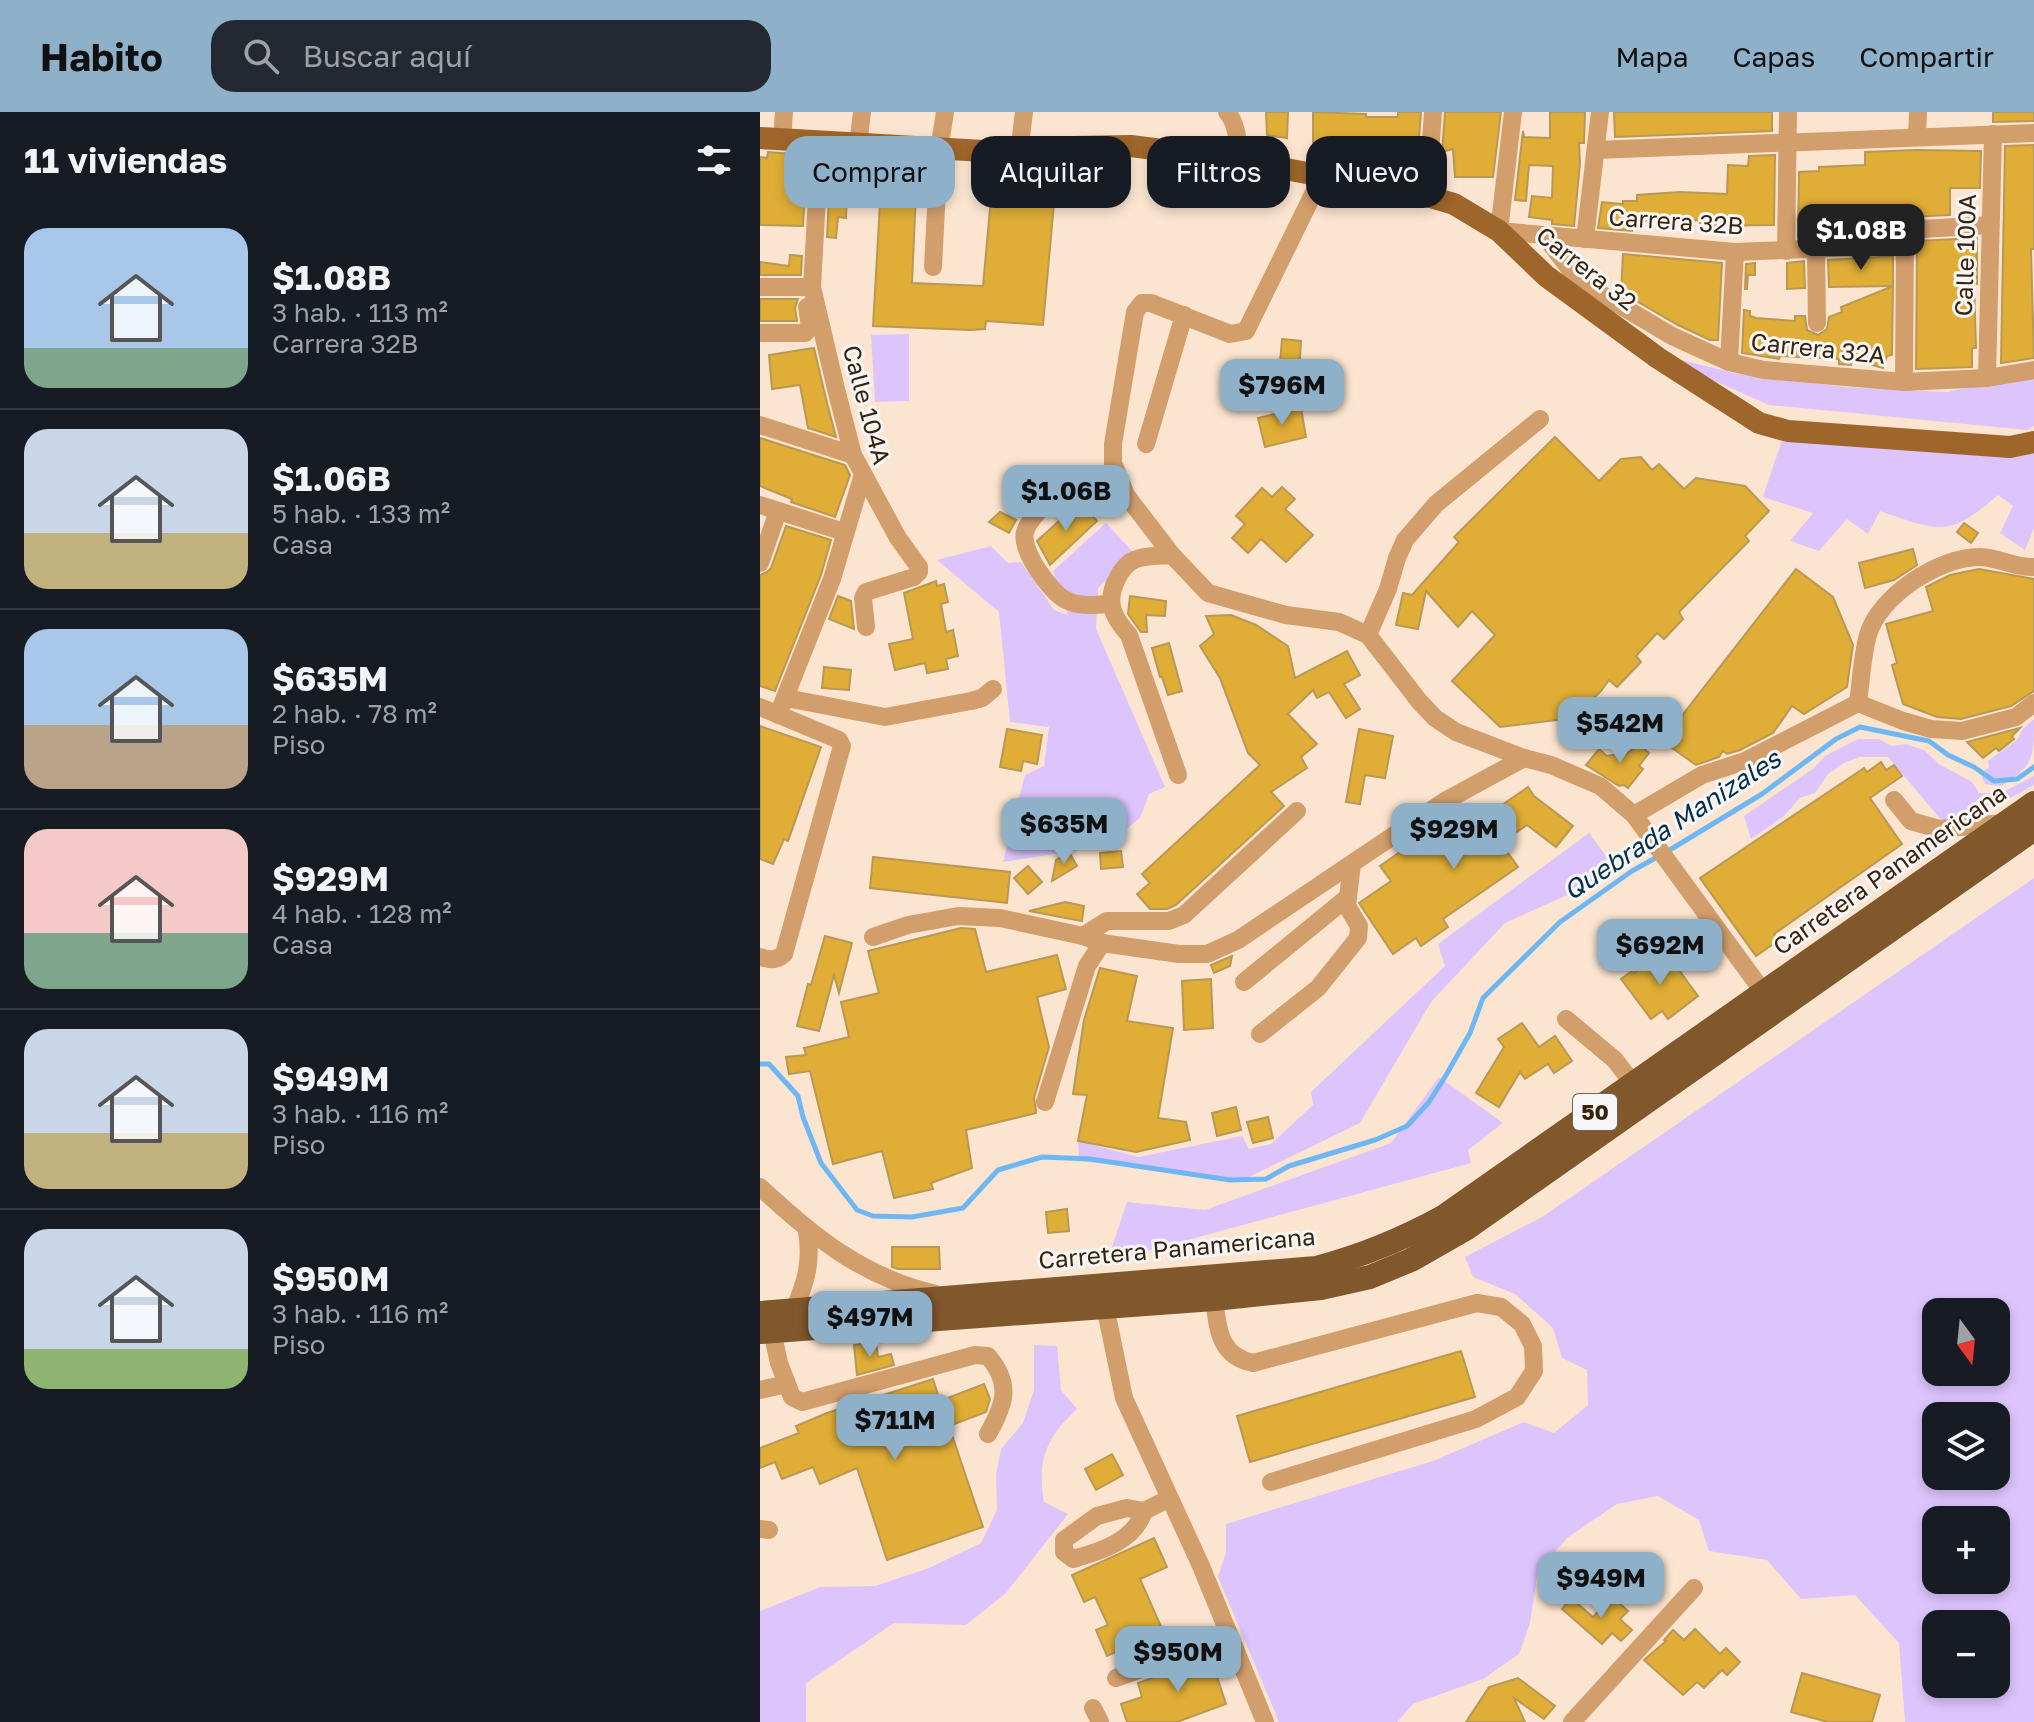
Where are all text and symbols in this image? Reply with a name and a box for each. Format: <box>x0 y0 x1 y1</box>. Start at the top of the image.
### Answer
search box <box>211 20 771 92</box>
text: Habito <box>40 34 163 79</box>
icon: search <box>239 34 283 78</box>
text: Buscar aquí <box>303 38 471 74</box>
text: Mapa <box>1616 40 1688 73</box>
text: Capas <box>1732 40 1815 73</box>
text: Compartir <box>1859 40 1994 73</box>
chip: Comprar <box>784 136 955 208</box>
chip: Alquilar <box>971 136 1131 208</box>
chip: Filtros <box>1147 136 1290 208</box>
chip: Nuevo <box>1306 136 1447 208</box>
icon: filters <box>692 138 736 182</box>
text: 11 viviendas <box>24 140 227 180</box>
street label: Calle 100A <box>1948 193 1981 317</box>
street label: Carrera 32B <box>1608 201 1744 240</box>
pin: $1.08B <box>1796 204 1926 272</box>
text: $1.08B <box>1815 214 1907 245</box>
street label: Carrera 32 <box>1531 220 1643 316</box>
text: $1.08B <box>272 257 391 297</box>
icon: home <box>88 260 184 356</box>
text: 3 hab. · 113 m² <box>272 297 448 328</box>
street label: Carrera 32A <box>1750 326 1887 369</box>
text: Carrera 32B <box>272 328 418 359</box>
street label: Calle 104A <box>838 342 897 467</box>
pin: $796M <box>1226 359 1338 427</box>
text: $796M <box>1238 369 1326 400</box>
text: $1.06B <box>272 458 391 498</box>
icon: home <box>88 461 184 557</box>
pin: $1.06B <box>1001 465 1131 533</box>
text: $1.06B <box>1021 475 1111 506</box>
text: 5 hab. · 133 m² <box>272 498 450 529</box>
text: Casa <box>272 529 333 560</box>
text: $635M <box>272 658 388 698</box>
icon: home <box>88 661 184 757</box>
pin: $542M <box>1564 697 1676 765</box>
text: 2 hab. · 78 m² <box>272 698 437 729</box>
text: $542M <box>1576 707 1664 738</box>
text: Piso <box>272 729 325 760</box>
water label: Quebrada Manizales <box>1557 742 1787 906</box>
street label: Carretera Panamericana <box>1767 777 2011 960</box>
pin: $635M <box>1008 798 1120 866</box>
pin: $929M <box>1398 803 1510 871</box>
text: $635M <box>1020 808 1108 839</box>
text: $929M <box>1409 813 1499 844</box>
text: $929M <box>272 858 389 898</box>
icon: home <box>88 861 184 957</box>
text: 4 hab. · 128 m² <box>272 898 452 929</box>
pin: $692M <box>1604 919 1716 987</box>
text: Casa <box>272 929 333 960</box>
text: $692M <box>1615 929 1705 960</box>
text: $949M <box>272 1058 389 1098</box>
icon: home <box>88 1061 184 1157</box>
road number: 50 <box>1573 1094 1617 1130</box>
text: 3 hab. · 116 m² <box>272 1098 448 1129</box>
text: Piso <box>272 1129 325 1160</box>
street label: Carretera Panamericana <box>1037 1221 1316 1274</box>
text: $950M <box>272 1258 389 1298</box>
icon: home <box>88 1261 184 1357</box>
pin: $497M <box>814 1291 926 1359</box>
text: 3 hab. · 116 m² <box>272 1298 448 1329</box>
north arrow <box>1922 1298 2010 1386</box>
map controls <box>1922 1298 2010 1698</box>
text: $497M <box>826 1301 914 1332</box>
text: Piso <box>272 1329 325 1360</box>
pin: $711M <box>839 1394 951 1462</box>
button: layers <box>1922 1402 2010 1490</box>
text: $711M <box>854 1404 936 1435</box>
button: + <box>1922 1506 2010 1594</box>
pin: $949M <box>1545 1552 1657 1620</box>
text: $949M <box>1556 1562 1646 1593</box>
button: − <box>1922 1610 2010 1698</box>
pin: $950M <box>1122 1626 1234 1694</box>
text: $950M <box>1133 1636 1223 1667</box>

